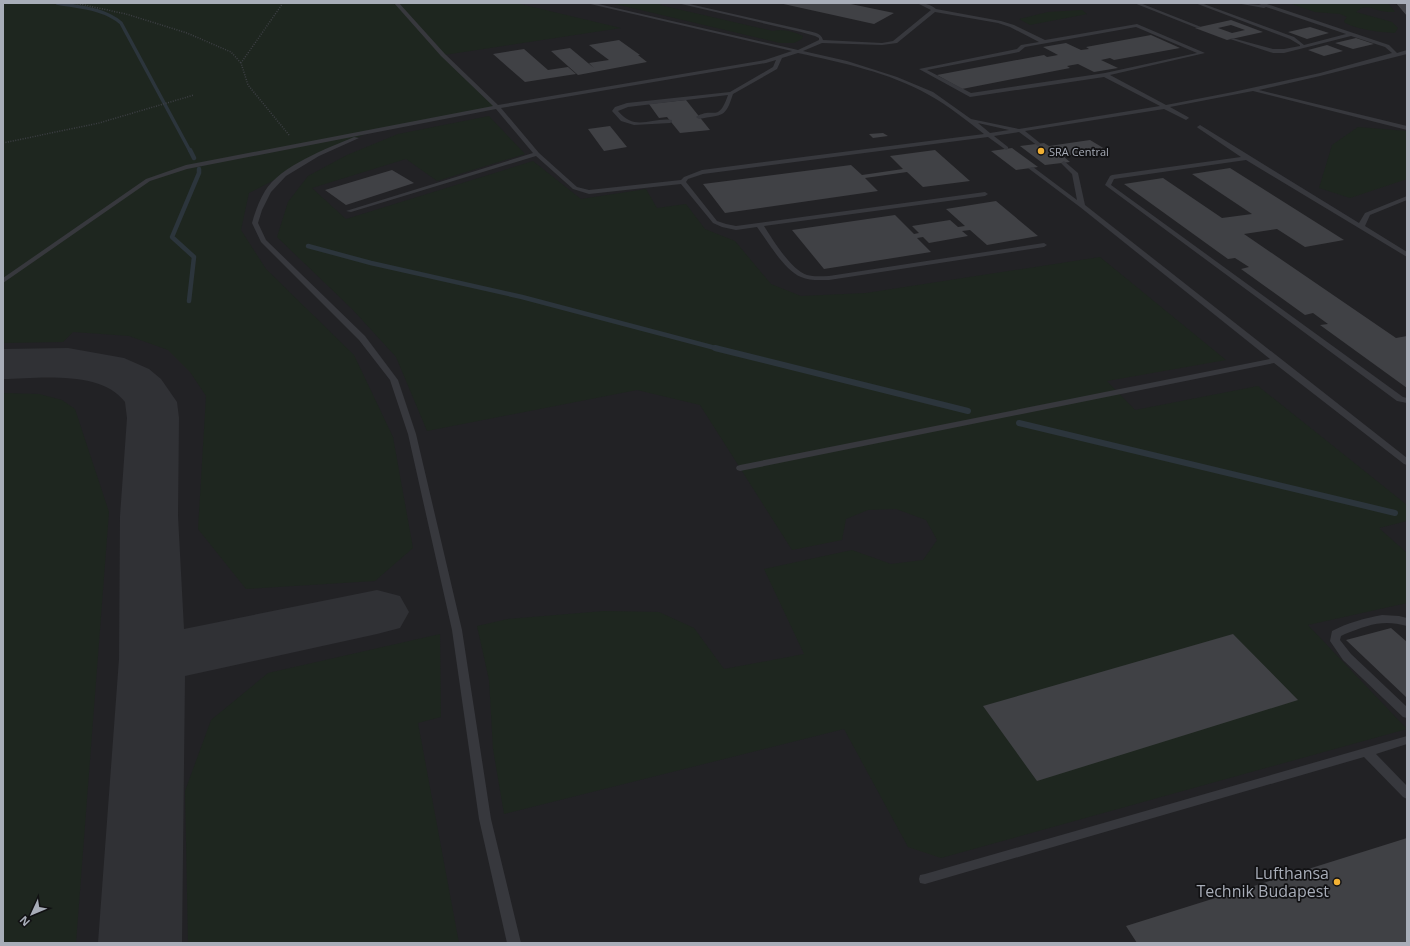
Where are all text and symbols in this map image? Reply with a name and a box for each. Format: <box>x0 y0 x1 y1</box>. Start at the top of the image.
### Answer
place label: SRA Central <box>1049 144 1109 159</box>
marker: SRA Central <box>1036 146 1046 156</box>
place label: Lufthansa Technik Budapest <box>1196 862 1329 902</box>
marker: Lufthansa Technik Budapest <box>1332 877 1342 887</box>
north arrow <box>12 894 52 934</box>
text: N <box>16 913 33 930</box>

